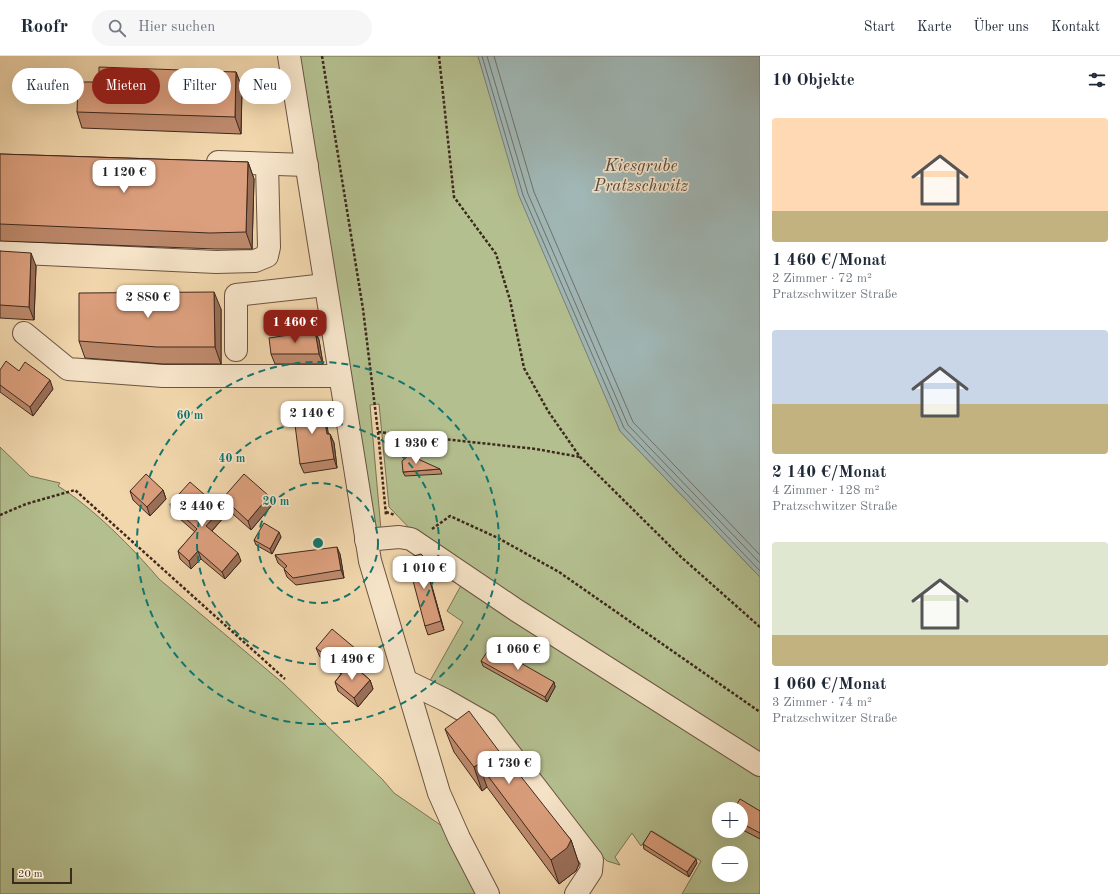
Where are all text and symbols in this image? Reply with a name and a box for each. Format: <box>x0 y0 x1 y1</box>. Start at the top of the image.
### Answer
search box <box>92 10 372 46</box>
icon: search <box>106 17 128 39</box>
text: Roofr <box>20 18 68 37</box>
text: Hier suchen <box>138 20 215 35</box>
text: Start <box>864 20 895 34</box>
text: Karte <box>917 20 952 34</box>
text: Über uns <box>974 20 1029 34</box>
text: Kontakt <box>1051 20 1100 34</box>
chip: Kaufen <box>12 68 84 104</box>
chip: Mieten <box>92 68 160 104</box>
chip: Filter <box>168 68 231 104</box>
chip: Neu <box>239 68 291 104</box>
icon: filters <box>1086 69 1108 91</box>
text: 10 Objekte <box>772 72 855 89</box>
icon: home <box>904 144 976 216</box>
water label: Kiesgrube Pratzschwitz <box>593 158 688 195</box>
pin: 1 120 € <box>87 160 161 194</box>
text: 1 120 € <box>102 166 146 179</box>
text: 1 460 €/Monat <box>772 252 886 269</box>
text: 2 Zimmer · 72 m² <box>772 272 872 285</box>
pin: 2 880 € <box>111 285 185 319</box>
text: Pratzschwitzer Straße <box>772 288 897 301</box>
text: 2 880 € <box>126 291 170 304</box>
pin: 1 460 € <box>258 310 332 344</box>
text: 1 460 € <box>273 316 317 329</box>
icon: home <box>904 356 976 428</box>
pin: 2 140 € <box>275 401 349 435</box>
text: 2 140 € <box>290 407 334 420</box>
text: 60 m <box>177 410 204 422</box>
pin: 1 930 € <box>379 431 453 465</box>
text: 1 930 € <box>394 437 438 450</box>
text: 40 m <box>219 453 246 465</box>
text: 2 140 €/Monat <box>772 464 886 481</box>
text: 4 Zimmer · 128 m² <box>772 484 880 497</box>
pin: 2 440 € <box>165 494 239 528</box>
text: 20 m <box>263 496 290 508</box>
text: 2 440 € <box>180 500 224 513</box>
text: Pratzschwitzer Straße <box>772 500 897 513</box>
centre of rings <box>311 536 325 550</box>
pin: 1 010 € <box>387 556 461 590</box>
text: 1 010 € <box>402 562 446 575</box>
icon: home <box>904 568 976 640</box>
pin: 1 060 € <box>481 637 555 671</box>
text: 1 060 € <box>496 643 540 656</box>
pin: 1 490 € <box>315 647 389 681</box>
text: 1 490 € <box>330 653 374 666</box>
text: 1 060 €/Monat <box>772 676 886 693</box>
text: 3 Zimmer · 74 m² <box>772 696 872 709</box>
text: Pratzschwitzer Straße <box>772 712 897 725</box>
pin: 1 730 € <box>472 751 546 785</box>
text: 1 730 € <box>487 757 531 770</box>
map controls <box>712 802 748 882</box>
button: + <box>712 802 748 838</box>
button: − <box>712 846 748 882</box>
scale bar <box>12 866 72 885</box>
text: 20 m <box>18 869 43 880</box>

